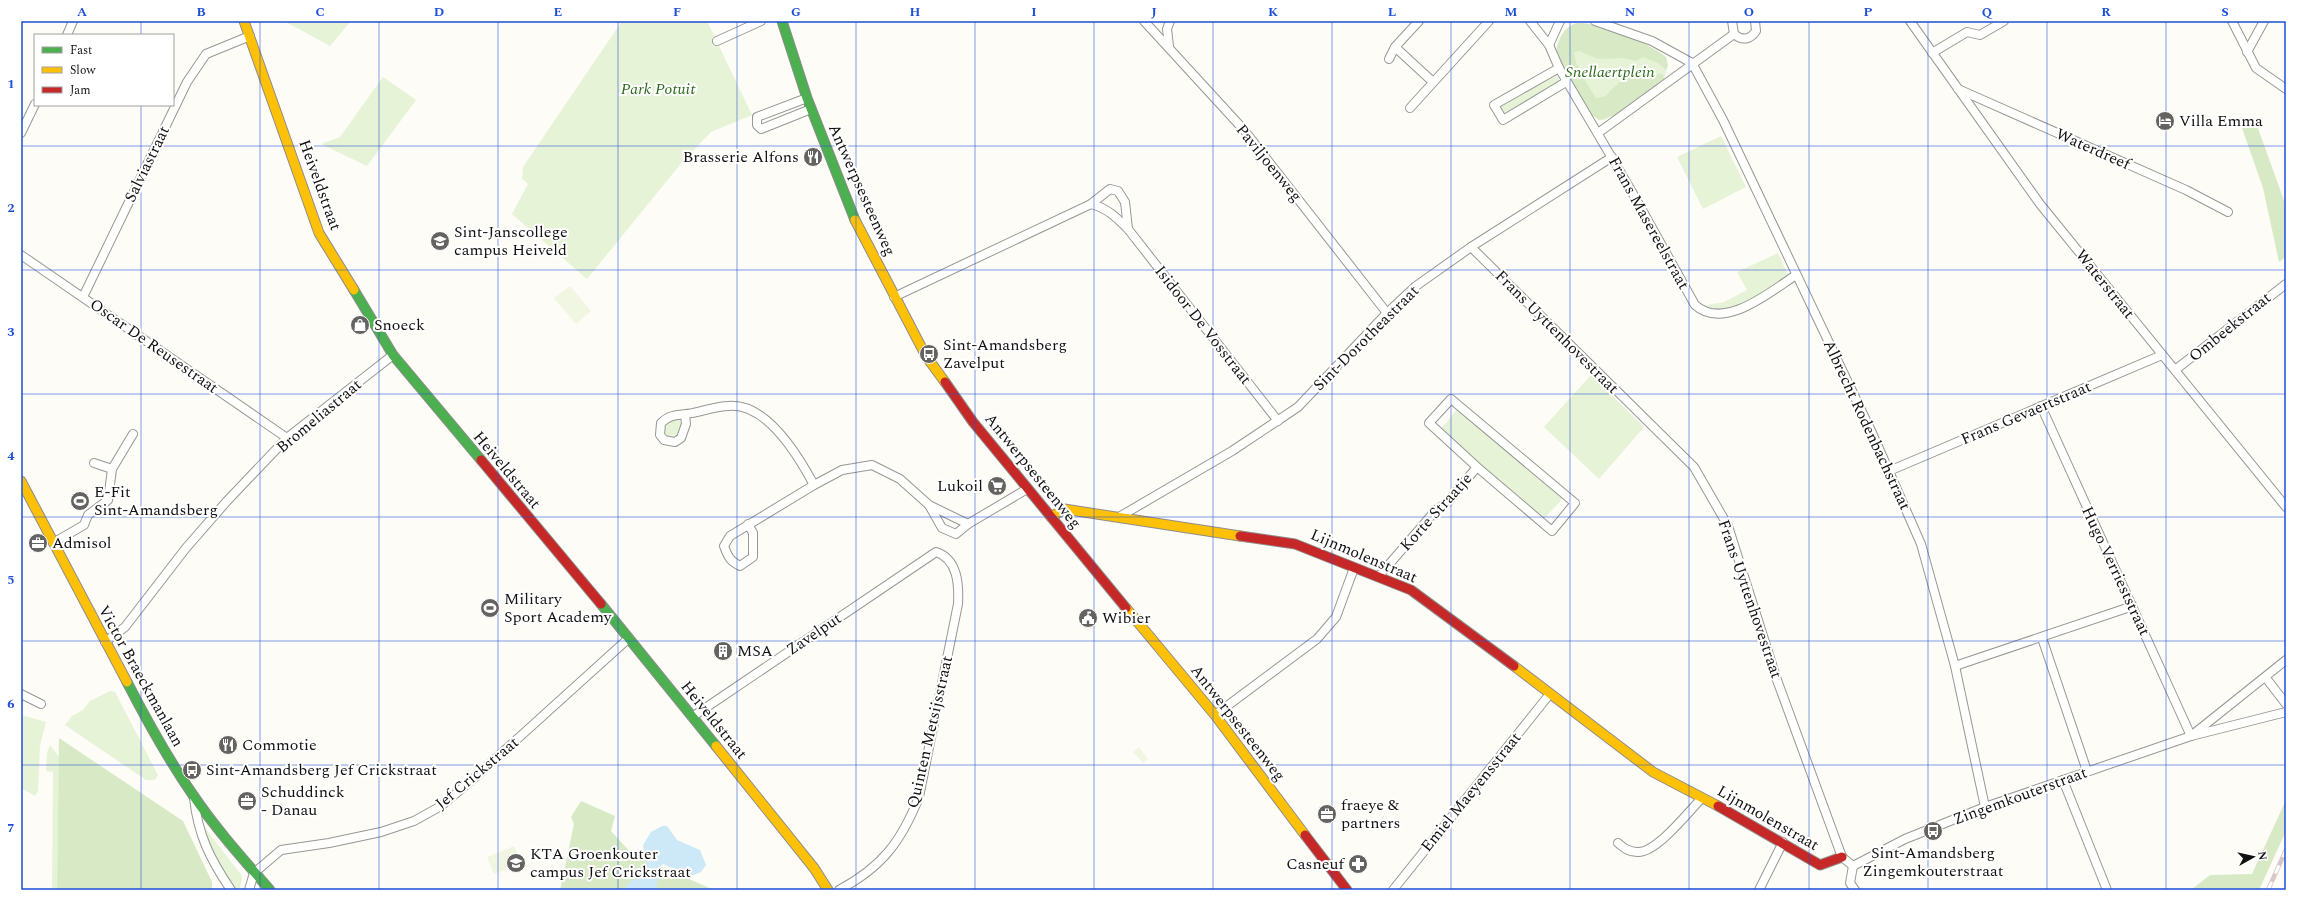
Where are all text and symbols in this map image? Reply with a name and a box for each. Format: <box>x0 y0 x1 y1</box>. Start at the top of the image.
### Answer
text: A <box>77 2 87 22</box>
text: B <box>196 2 206 22</box>
text: C <box>315 2 325 22</box>
text: D <box>434 2 444 22</box>
text: E <box>554 2 563 22</box>
text: F <box>673 2 681 22</box>
text: G <box>791 2 801 22</box>
text: H <box>910 2 921 22</box>
text: I <box>1031 2 1037 22</box>
text: J <box>1151 2 1157 22</box>
text: K <box>1268 2 1278 22</box>
text: L <box>1388 2 1396 22</box>
text: M <box>1505 2 1518 22</box>
text: N <box>1625 2 1636 22</box>
text: O <box>1744 2 1754 22</box>
text: P <box>1864 2 1873 22</box>
text: Q <box>1982 2 1993 22</box>
text: R <box>2101 2 2111 22</box>
text: S <box>2221 2 2229 22</box>
legend <box>34 34 174 106</box>
text: Fast <box>70 41 92 60</box>
park label: Snellaertplein <box>1565 60 1655 84</box>
text: Slow <box>70 61 96 80</box>
text: 1 <box>7 74 15 94</box>
park label: Park Potuit <box>621 77 696 101</box>
text: Jam <box>70 81 91 100</box>
place label: Villa Emma <box>2179 109 2263 133</box>
hotel icon: Villa Emma <box>2154 110 2176 132</box>
street label: Paviljoenweg <box>1230 119 1308 207</box>
street label: Antwerpsesteenweg <box>822 120 902 260</box>
street label: Salviastraat <box>118 122 176 206</box>
street label: Waterdreef <box>2052 122 2135 177</box>
street label: Heiveldstraat <box>292 136 348 234</box>
place label: Brasserie Alfons <box>683 145 799 169</box>
restaurant icon: Brasserie Alfons <box>802 146 824 168</box>
street label: Frans Masereelstraat <box>1602 152 1696 294</box>
text: 2 <box>7 198 15 218</box>
place label: Sint-Janscollege campus Heiveld <box>454 220 568 262</box>
school or university icon: Sint-Janscollege campus Heiveld <box>429 230 451 252</box>
street label: Waterstraat <box>2069 244 2141 324</box>
street label: Isidoor De Vosstraat <box>1149 260 1258 390</box>
street label: Frans Uyttenhovestraat <box>1490 265 1625 400</box>
street label: Sint-Dorotheastraat <box>1308 279 1425 396</box>
street label: Ombeekstraat <box>2184 286 2277 368</box>
street label: Oscar De Reusestraat <box>85 293 223 400</box>
place label: Snoeck <box>374 313 425 337</box>
shop icon: Snoeck <box>349 314 371 336</box>
text: 3 <box>7 322 15 342</box>
place label: Sint-Amandsberg Zavelput <box>943 333 1067 375</box>
street label: Albrecht Rodenbachstraat <box>1817 336 1917 514</box>
bus stop icon: Sint-Amandsberg Zavelput <box>918 343 940 365</box>
street label: Bromeliastraat <box>271 373 367 459</box>
street label: Frans Gevaertstraat <box>1957 375 2095 451</box>
street label: Antwerpsesteenweg <box>979 408 1087 534</box>
street label: Heiveldstraat <box>467 426 547 514</box>
text: 4 <box>7 446 15 466</box>
street label: Korte Straatje <box>1394 467 1478 557</box>
place label: Lukoil <box>937 474 983 498</box>
supermarket icon: Lukoil <box>986 475 1008 497</box>
place label: E-Fit Sint-Amandsberg <box>94 480 218 522</box>
sports icon: E-Fit Sint-Amandsberg <box>69 490 91 512</box>
street label: Hugo Verrieststraat <box>2075 502 2157 640</box>
street label: Frans Uyttenhovestraat <box>1712 516 1789 682</box>
street label: Lijnmolenstraat <box>1307 523 1421 589</box>
place label: Admisol <box>52 531 112 555</box>
office icon: Admisol <box>27 532 49 554</box>
text: 5 <box>7 570 15 590</box>
place label: Military Sport Academy <box>504 587 613 629</box>
sports icon: Military Sport Academy <box>479 597 501 619</box>
street label: Victor Braeckmanlaan <box>92 601 190 751</box>
place label: Wibier <box>1102 606 1151 630</box>
street label: Zavelput <box>782 607 847 661</box>
public building icon: Wibier <box>1077 607 1099 629</box>
place label: MSA <box>737 639 773 663</box>
building icon: MSA <box>712 640 734 662</box>
street label: Quinten Metsijsstraat <box>901 653 959 811</box>
street label: Antwerpsesteenweg <box>1185 659 1291 787</box>
street label: Heiveldstraat <box>675 675 753 765</box>
text: 6 <box>7 694 15 714</box>
street label: Emiel Maeyensstraat <box>1415 727 1527 857</box>
street label: Jef Crickstraat <box>430 731 524 815</box>
place label: Commotie <box>242 733 317 757</box>
restaurant icon: Commotie <box>217 734 239 756</box>
place label: Sint-Amandsberg Jef Crickstraat <box>206 758 437 782</box>
bus stop icon: Sint-Amandsberg Jef Crickstraat <box>181 759 203 781</box>
street label: Zingemkouterstraat <box>1950 760 2091 831</box>
street label: Lijnmolenstraat <box>1713 779 1824 857</box>
place label: Schuddinck - Danau <box>261 780 345 822</box>
office icon: Schuddinck - Danau <box>236 790 258 812</box>
place label: fraeye & partners <box>1341 793 1400 835</box>
office icon: fraeye & partners <box>1316 803 1338 825</box>
text: 7 <box>7 818 15 838</box>
bus stop icon: Sint-Amandsberg Zingemkouterstraat <box>1922 820 1944 842</box>
north arrow <box>2233 837 2273 877</box>
place label: Sint-Amandsberg Zingemkouterstraat <box>1862 841 2004 883</box>
place label: KTA Groenkouter campus Jef Crickstraat <box>530 842 691 884</box>
text: N <box>2253 850 2271 861</box>
school or university icon: KTA Groenkouter campus Jef Crickstraat <box>505 852 527 874</box>
place label: Casneuf <box>1286 852 1346 876</box>
pharmacy icon: Casneuf <box>1347 853 1369 875</box>

